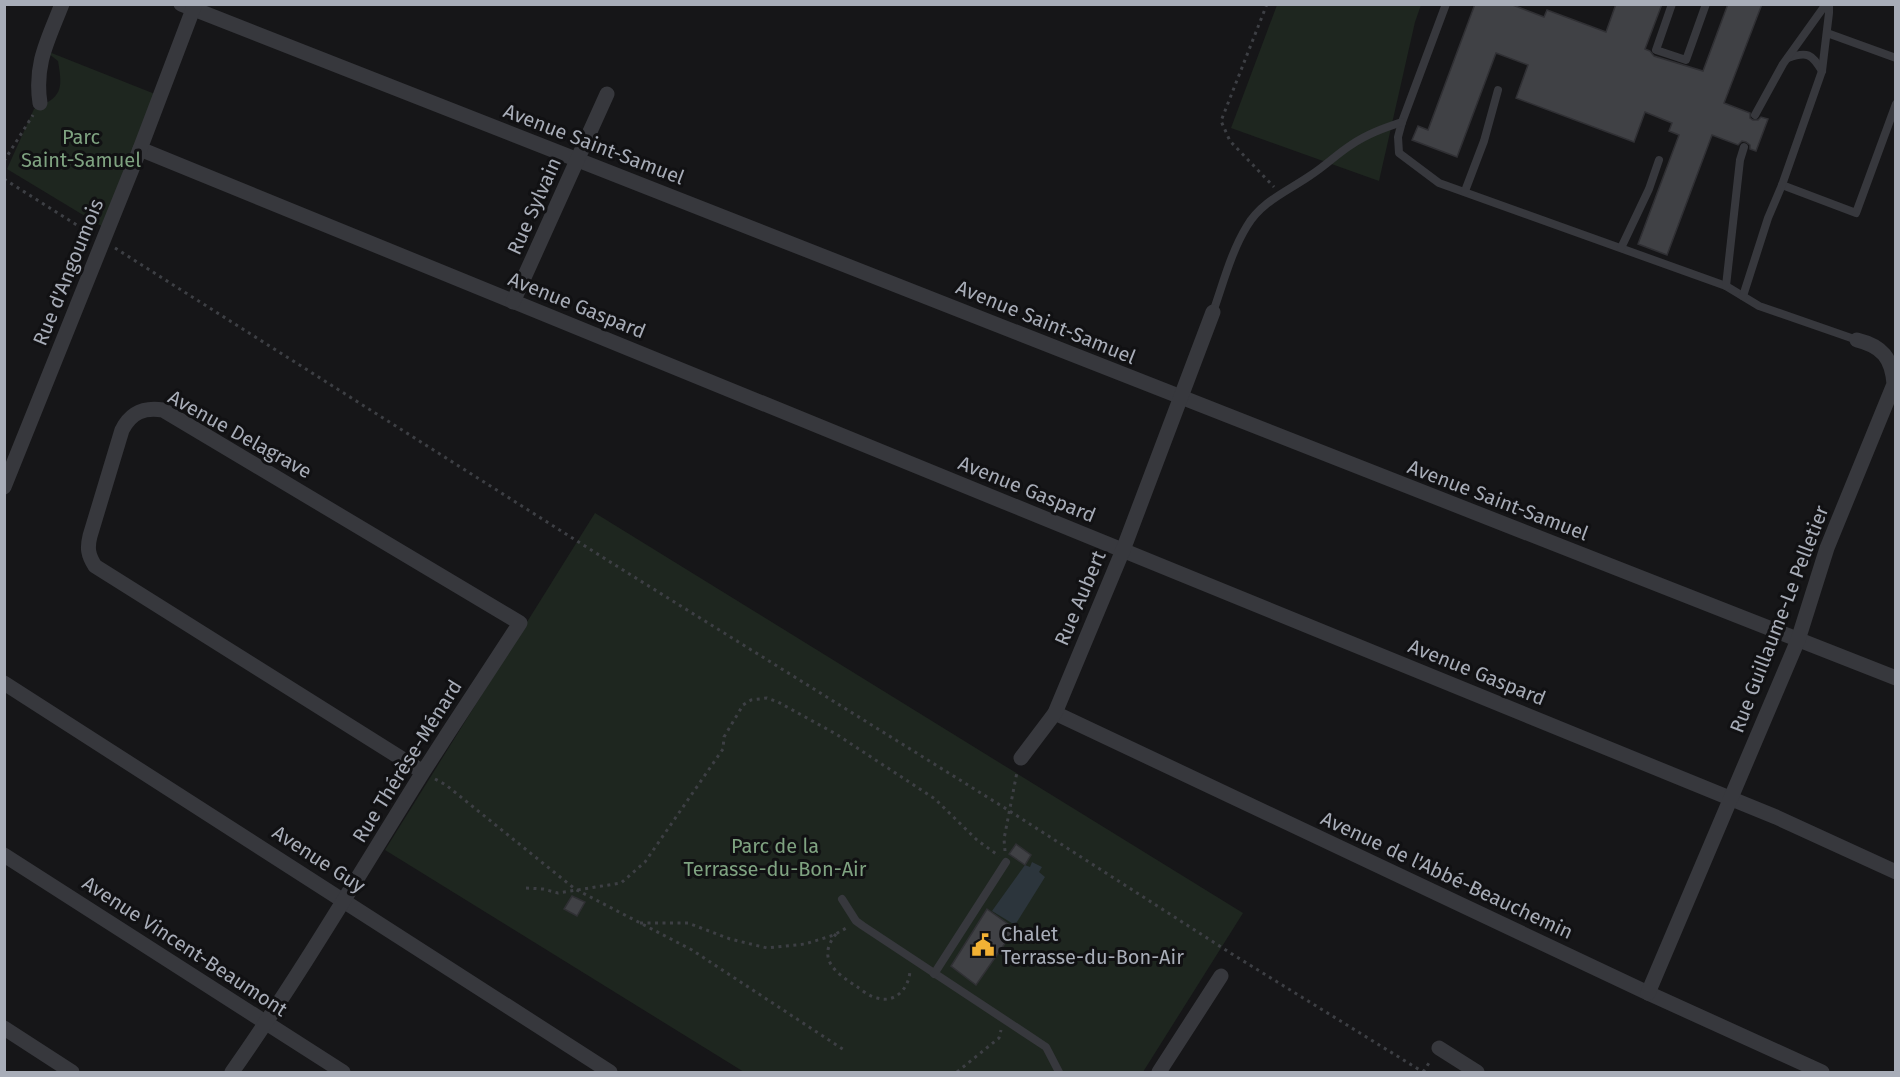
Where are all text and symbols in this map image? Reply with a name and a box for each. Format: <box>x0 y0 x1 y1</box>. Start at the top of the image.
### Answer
street label: Avenue Saint-Samuel <box>500 98 688 190</box>
park label: Parc Saint-Samuel <box>21 125 141 172</box>
street label: Rue Sylvain <box>502 154 566 258</box>
street label: Rue d'Angoumois <box>28 195 108 349</box>
street label: Avenue Gaspard <box>505 267 649 343</box>
street label: Avenue Saint-Samuel <box>953 275 1140 369</box>
street label: Avenue Delagrave <box>164 385 316 483</box>
street label: Avenue Gaspard <box>955 451 1099 527</box>
street label: Avenue Saint-Samuel <box>1404 454 1592 546</box>
street label: Rue Guillaume-Le Pelletier <box>1724 502 1834 736</box>
street label: Rue Aubert <box>1049 546 1111 649</box>
street label: Avenue Gaspard <box>1405 634 1549 710</box>
street label: Rue Thérèse-Ménard <box>347 675 467 847</box>
street label: Avenue de l'Abbé-Beauchemin <box>1317 806 1577 944</box>
street label: Avenue Guy <box>268 820 370 898</box>
park label: Parc de la Terrasse-du-Bon-Air <box>684 834 867 881</box>
street label: Avenue Vincent-Beaumont <box>78 871 293 1022</box>
place label: Chalet Terrasse-du-Bon-Air <box>1001 922 1184 969</box>
public building icon: Chalet Terrasse-du-Bon-Air <box>970 932 996 958</box>

